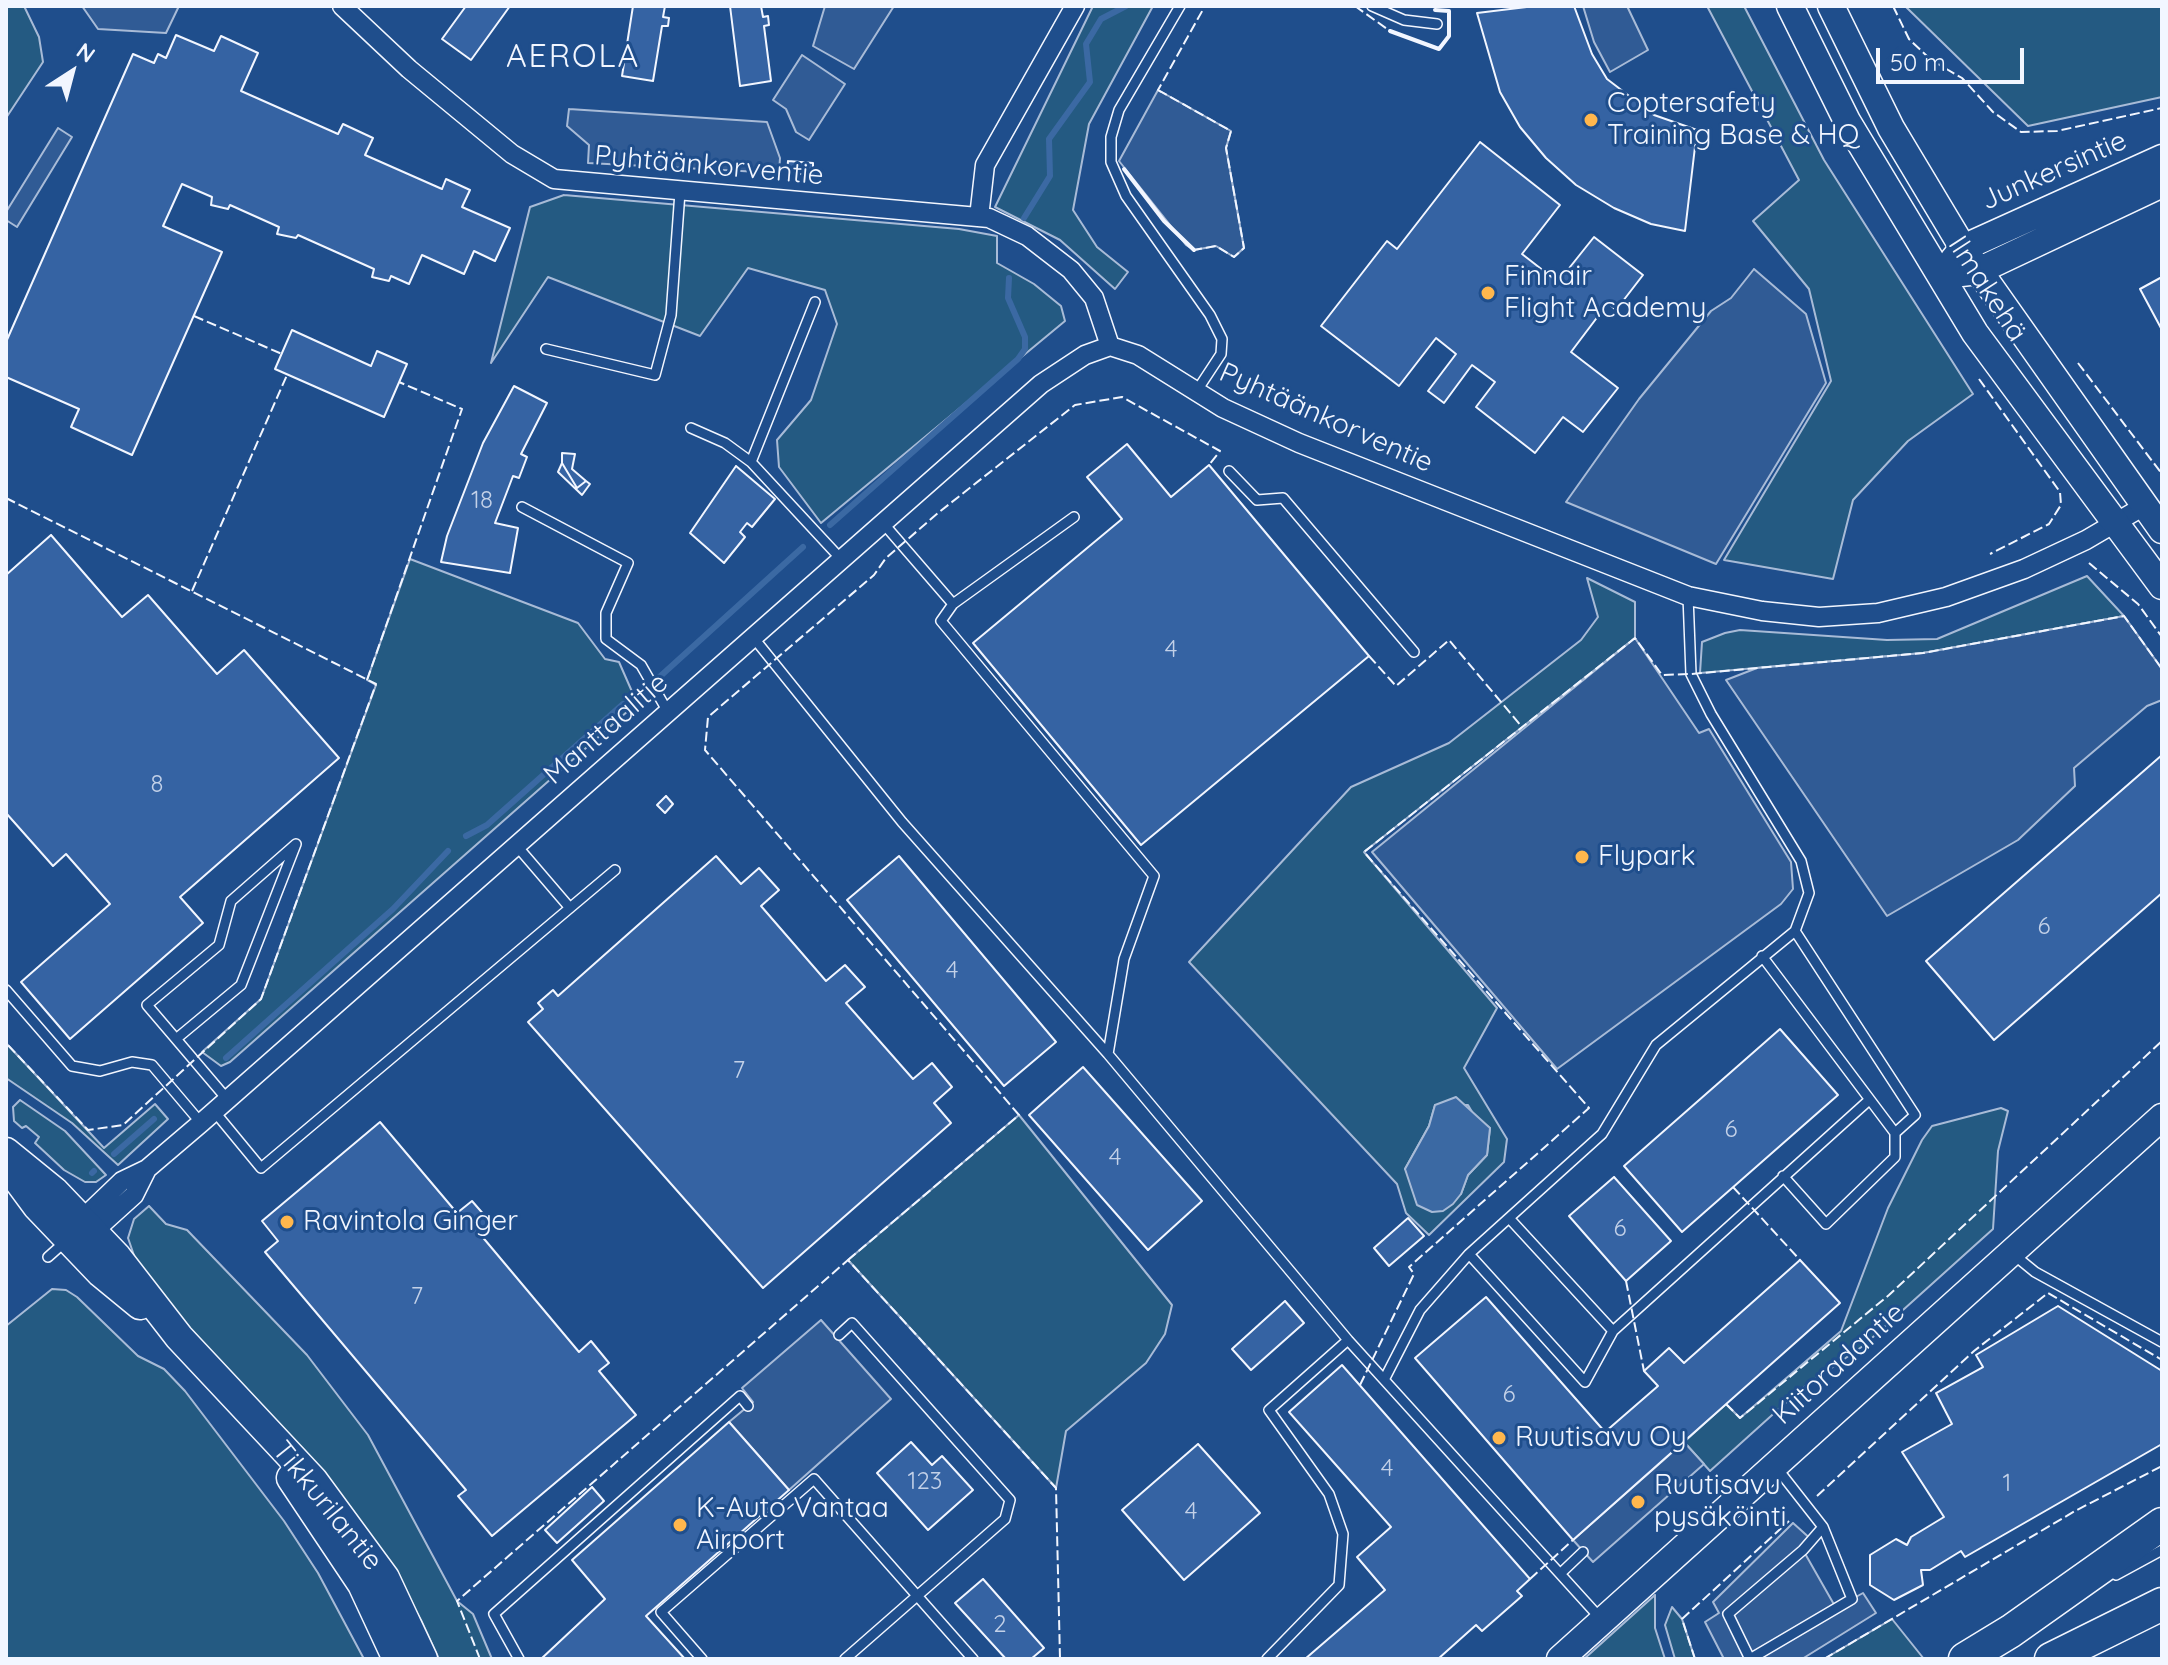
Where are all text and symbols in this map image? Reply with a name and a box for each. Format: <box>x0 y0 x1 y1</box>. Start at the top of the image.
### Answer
north arrow <box>32 32 112 112</box>
scale bar <box>1880 32 2028 82</box>
text: N <box>71 36 101 69</box>
district label: AEROLA <box>506 38 640 76</box>
text: 50 m <box>1890 47 1946 77</box>
place label: Coptersafety Training Base & HQ <box>1607 87 1859 153</box>
marker: Coptersafety Training Base & HQ <box>1582 111 1600 129</box>
street label: Junkersintie <box>1976 124 2132 218</box>
street label: Pyhtäänkorventie <box>593 139 825 193</box>
street label: Ilmakehä <box>1941 230 2033 348</box>
place label: Finnair Flight Academy <box>1504 260 1706 326</box>
marker: Finnair Flight Academy <box>1479 284 1497 302</box>
street label: Pyhtäänkorventie <box>1214 356 1438 480</box>
house number: 18 <box>471 487 493 515</box>
house number: 4 <box>1165 636 1177 664</box>
street label: Manttaalitie <box>537 666 675 792</box>
house number: 8 <box>151 771 163 799</box>
place label: Flypark <box>1598 840 1695 874</box>
marker: Flypark <box>1573 848 1591 866</box>
house number: 6 <box>2038 913 2050 941</box>
house number: 4 <box>946 957 958 985</box>
house number: 7 <box>733 1057 745 1085</box>
house number: 6 <box>1725 1116 1737 1144</box>
house number: 4 <box>1109 1144 1121 1172</box>
place label: Ravintola Ginger <box>303 1205 518 1239</box>
marker: Ravintola Ginger <box>278 1213 296 1231</box>
house number: 6 <box>1614 1215 1626 1243</box>
house number: 7 <box>411 1283 423 1311</box>
street label: Kiitoradantie <box>1766 1296 1912 1432</box>
house number: 6 <box>1503 1381 1515 1409</box>
place label: Ruutisavu Oy <box>1515 1421 1687 1455</box>
marker: Ruutisavu Oy <box>1490 1429 1508 1447</box>
street label: Tikkurilantie <box>265 1435 389 1577</box>
house number: 4 <box>1381 1455 1393 1483</box>
house number: 123 <box>908 1468 942 1496</box>
place label: Ruutisavu pysäköinti <box>1654 1469 1786 1535</box>
house number: 1 <box>2003 1470 2011 1498</box>
place label: K-Auto Vantaa Airport <box>696 1492 889 1558</box>
marker: Ruutisavu pysäköinti <box>1629 1493 1647 1511</box>
house number: 4 <box>1185 1498 1197 1526</box>
marker: K-Auto Vantaa Airport <box>671 1516 689 1534</box>
house number: 2 <box>993 1611 1007 1639</box>

